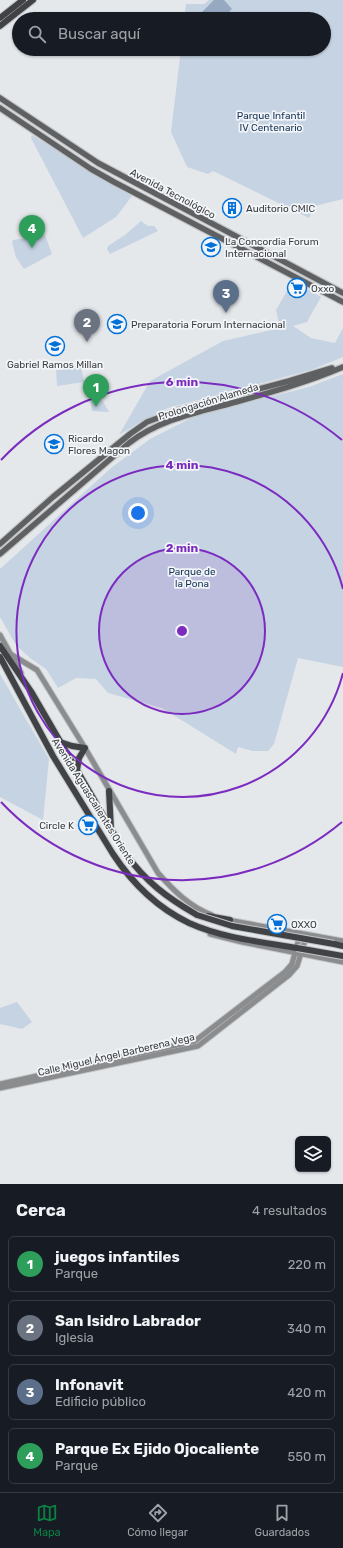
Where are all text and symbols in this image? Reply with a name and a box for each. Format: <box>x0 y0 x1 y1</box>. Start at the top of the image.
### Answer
search box <box>12 12 331 56</box>
icon: search <box>26 23 48 45</box>
text: Buscar aquí <box>58 25 140 43</box>
park label: Parque Infantil IV Centenario <box>237 110 305 134</box>
street label: Avenida Tecnológico <box>128 166 218 222</box>
building icon: Auditorio CMIC <box>221 197 243 219</box>
place label: Auditorio CMIC <box>246 203 315 215</box>
pin: 4 <box>19 215 45 248</box>
school or university icon: La Concordia Forum Internacional <box>200 236 222 258</box>
place label: La Concordia Forum Internacional <box>225 236 319 260</box>
supermarket icon: Oxxo <box>286 277 308 299</box>
pin: 3 <box>213 280 239 313</box>
place label: Oxxo <box>311 283 334 295</box>
pin: 2 <box>74 309 100 342</box>
school or university icon: Preparatoria Forum Internacional <box>106 313 128 335</box>
place label: Preparatoria Forum Internacional <box>131 319 285 331</box>
school or university icon: Gabriel Ramos Millan <box>44 335 66 357</box>
place label: Gabriel Ramos Millan <box>7 359 103 371</box>
pin: 1 <box>83 374 109 407</box>
text: 6 min <box>166 375 199 389</box>
street label: Prolongación Alameda <box>157 381 260 423</box>
school or university icon: Ricardo Flores Magon <box>43 433 65 455</box>
place label: Ricardo Flores Magon <box>68 433 130 457</box>
text: 4 min <box>166 458 199 472</box>
your location <box>128 503 148 523</box>
text: 2 min <box>166 541 199 555</box>
park label: Parque de la Pona <box>168 566 216 590</box>
centre of rings <box>175 624 189 638</box>
street label: Avenida Aguascalientes Oriente <box>49 736 137 868</box>
supermarket icon: Circle K <box>77 814 99 836</box>
place label: Circle K <box>39 820 74 832</box>
supermarket icon: OXXO <box>266 913 288 935</box>
place label: OXXO <box>291 919 317 931</box>
street label: Calle Miguel Ángel Barberena Vega <box>37 1031 196 1079</box>
map controls <box>295 1136 331 1172</box>
button: layers <box>295 1136 331 1172</box>
text: Cerca <box>16 1200 66 1220</box>
text: 4 resultados <box>252 1203 327 1218</box>
text: juegos infantiles <box>55 1248 180 1266</box>
text: 1 <box>27 1257 33 1272</box>
text: 220 m <box>288 1257 326 1272</box>
text: Parque <box>55 1266 98 1281</box>
text: San Isidro Labrador <box>55 1312 201 1330</box>
text: 2 <box>26 1321 34 1336</box>
text: 340 m <box>287 1321 326 1336</box>
text: Iglesia <box>55 1330 94 1345</box>
text: Infonavit <box>55 1376 124 1394</box>
text: 3 <box>26 1385 34 1400</box>
text: 420 m <box>287 1385 326 1400</box>
text: Edificio público <box>55 1394 146 1409</box>
text: Parque Ex Ejido Ojocaliente <box>55 1440 259 1458</box>
text: 4 <box>26 1449 34 1464</box>
text: 550 m <box>288 1449 326 1464</box>
text: Parque <box>55 1458 98 1473</box>
tab: Mapa <box>33 1502 61 1539</box>
tab: Cómo llegar <box>127 1502 188 1539</box>
tab: Guardados <box>254 1502 310 1539</box>

